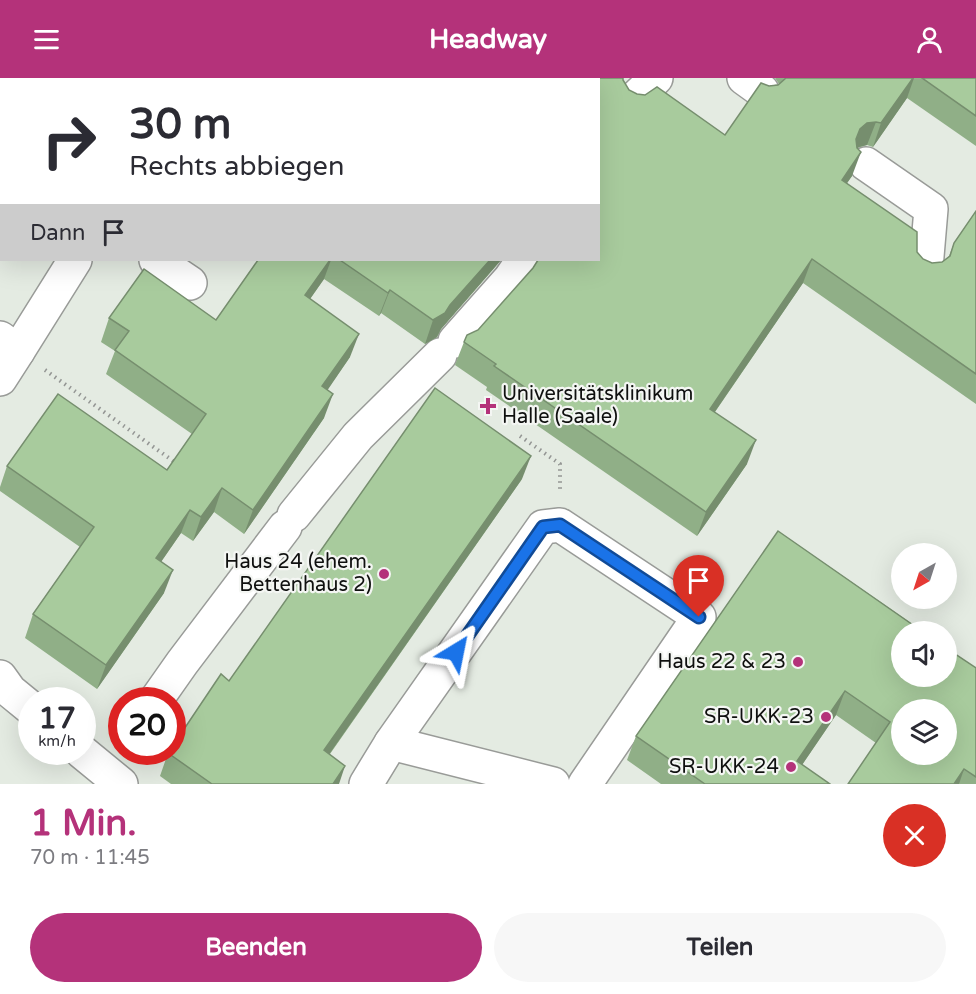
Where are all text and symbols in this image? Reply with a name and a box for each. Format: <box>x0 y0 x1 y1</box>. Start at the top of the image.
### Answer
icon: menu <box>30 23 63 56</box>
text: Headway <box>429 23 547 56</box>
icon: person <box>913 23 946 56</box>
text: 30 m <box>129 99 231 150</box>
icon: right <box>30 102 108 180</box>
text: Rechts abbiegen <box>129 150 344 183</box>
icon: arrive <box>97 216 130 249</box>
text: Dann <box>30 220 85 246</box>
place label: Universitätsklinikum Halle (Saale) <box>502 382 693 429</box>
marker: Universitätsklinikum Halle (Saale) <box>479 397 497 415</box>
north arrow <box>891 543 957 609</box>
map controls <box>891 543 957 765</box>
place label: Haus 24 (ehem. Bettenhaus 2) <box>224 550 372 597</box>
pin <box>673 555 724 617</box>
icon: arrive <box>682 564 715 597</box>
marker: Haus 24 (ehem. Bettenhaus 2) <box>377 567 391 581</box>
position arrow <box>424 620 488 684</box>
button: sound <box>891 621 957 687</box>
place label: Haus 22 & 23 <box>657 650 786 674</box>
marker: Haus 22 & 23 <box>791 655 805 669</box>
speed limit sign: 20 <box>108 687 186 765</box>
button: layers <box>891 699 957 765</box>
text: 17 <box>38 700 76 737</box>
place label: SR-UKK-23 <box>704 705 814 729</box>
marker: SR-UKK-23 <box>819 710 833 724</box>
text: km/h <box>38 732 76 750</box>
place label: SR-UKK-24 <box>669 755 779 779</box>
marker: SR-UKK-24 <box>784 760 798 774</box>
text: 1 Min. <box>30 802 137 845</box>
button: close <box>883 804 946 867</box>
text: 70 m · 11:45 <box>30 846 150 870</box>
button: Beenden <box>30 913 482 982</box>
button: Teilen <box>494 913 946 982</box>

